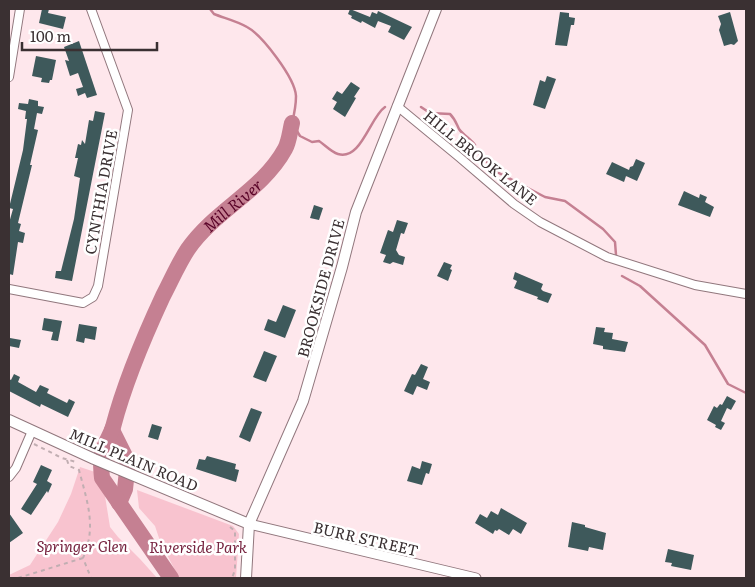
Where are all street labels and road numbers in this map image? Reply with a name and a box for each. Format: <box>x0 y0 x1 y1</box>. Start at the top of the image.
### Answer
street label: HILL BROOK LANE <box>419 104 543 210</box>
street label: CYNTHIA DRIVE <box>78 128 122 256</box>
street label: BROOKSIDE DRIVE <box>290 216 350 360</box>
street label: MILL PLAIN ROAD <box>66 421 202 497</box>
street label: BURR STREET <box>311 515 421 561</box>

